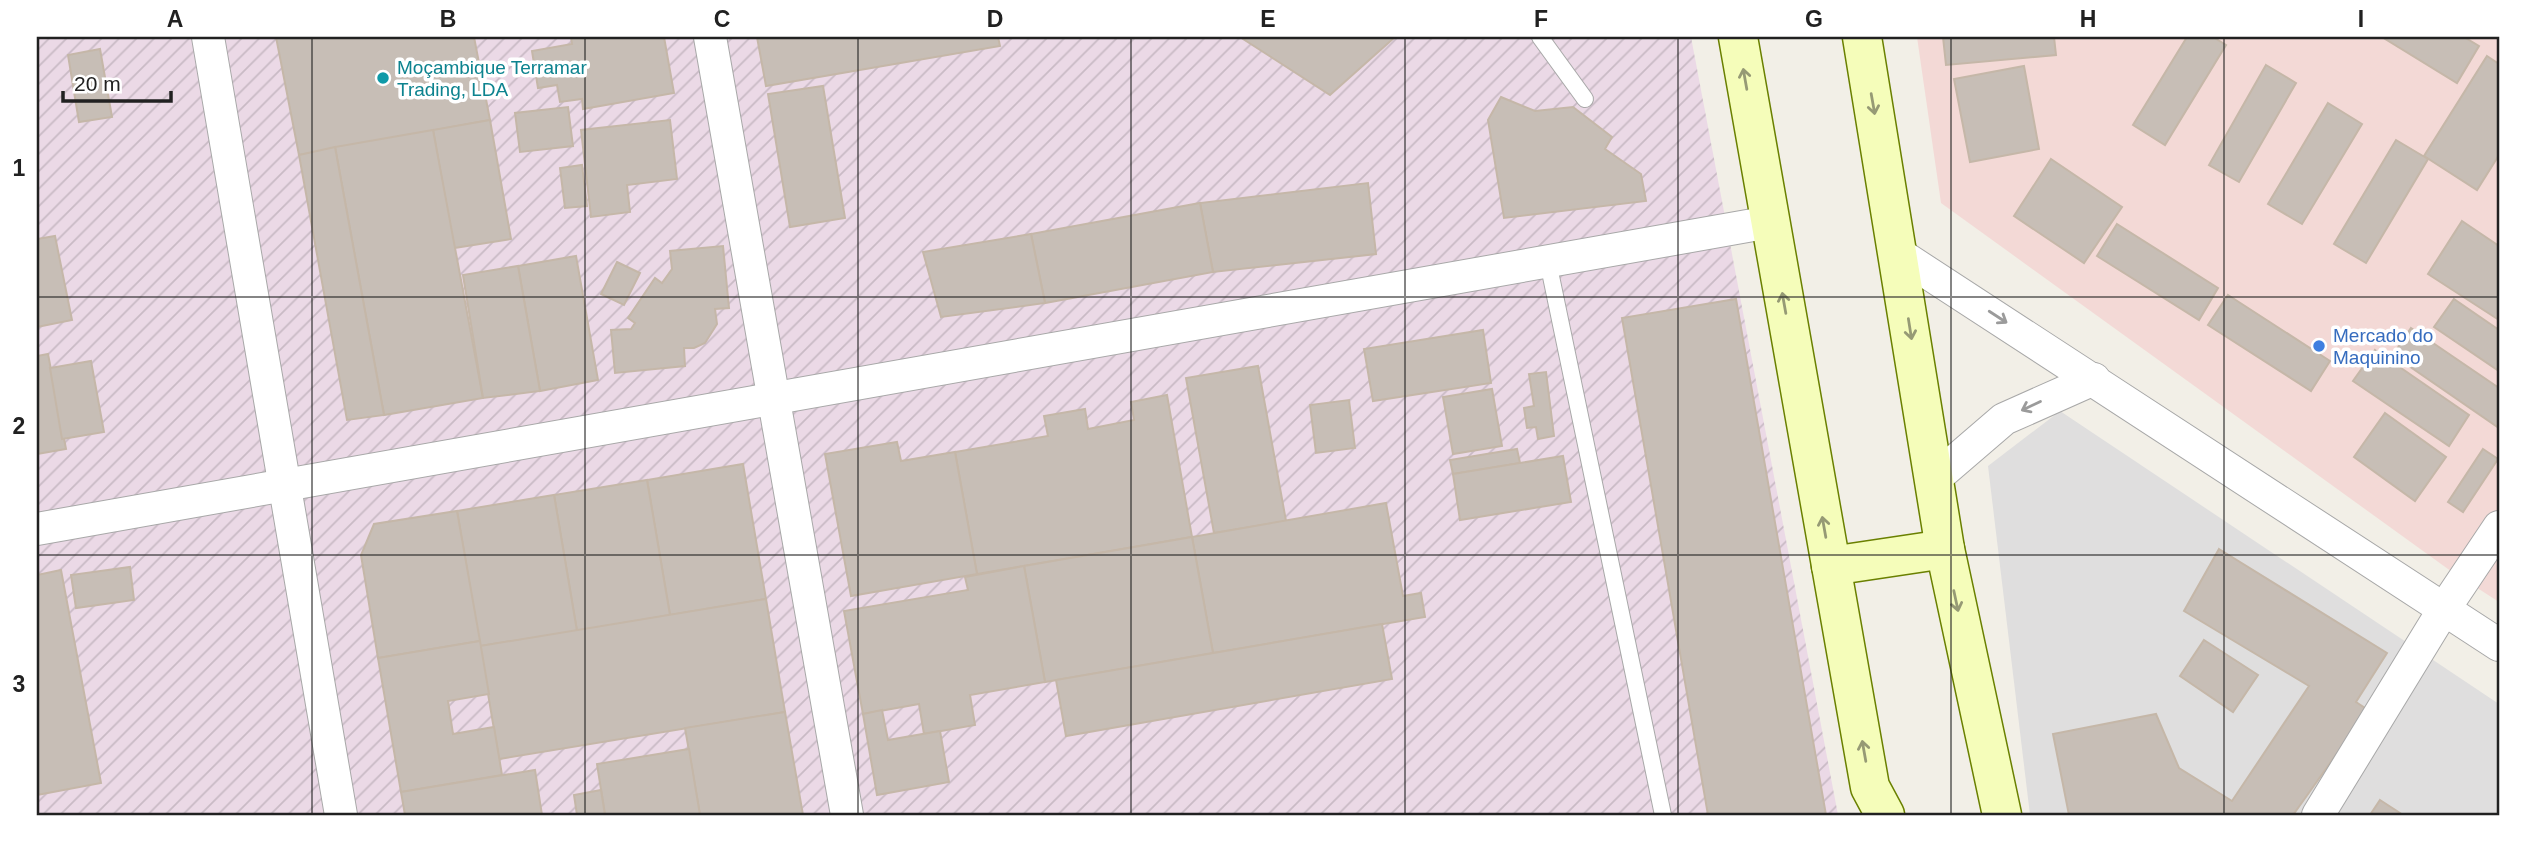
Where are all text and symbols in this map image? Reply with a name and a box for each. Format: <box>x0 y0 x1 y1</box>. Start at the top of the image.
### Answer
text: A <box>167 6 183 32</box>
text: B <box>440 6 456 32</box>
text: C <box>714 6 730 32</box>
text: D <box>987 6 1003 32</box>
text: E <box>1260 6 1276 32</box>
text: F <box>1534 6 1548 32</box>
text: G <box>1805 6 1823 32</box>
text: H <box>2080 6 2096 32</box>
text: I <box>2358 6 2364 32</box>
place label: Moçambique Terramar Trading, LDA <box>397 57 587 100</box>
scale bar <box>63 60 172 104</box>
one-way arrow <box>1738 68 1751 91</box>
marker: Moçambique Terramar Trading, LDA <box>375 70 391 86</box>
text: 20 m <box>74 72 121 95</box>
one-way arrow <box>1867 92 1880 115</box>
text: 1 <box>13 155 26 181</box>
one-way arrow <box>1777 292 1790 315</box>
one-way arrow <box>1987 311 2007 325</box>
one-way arrow <box>1904 317 1917 339</box>
place label: Mercado do Maquinino <box>2333 325 2433 368</box>
marker: Mercado do Maquinino <box>2311 338 2327 354</box>
one-way arrow <box>2021 401 2042 414</box>
text: 2 <box>13 413 25 439</box>
one-way arrow <box>1817 516 1830 539</box>
one-way arrow <box>1949 589 1963 612</box>
text: 3 <box>13 671 25 697</box>
one-way arrow <box>1857 740 1870 763</box>

